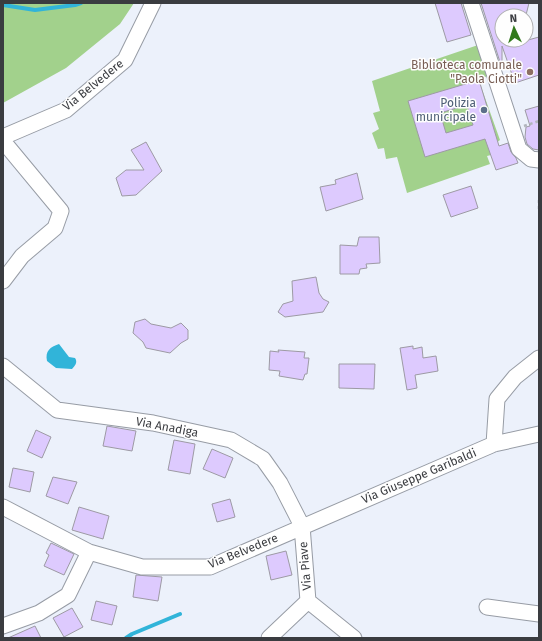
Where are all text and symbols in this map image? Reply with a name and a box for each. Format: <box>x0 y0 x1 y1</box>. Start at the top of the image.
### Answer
north arrow <box>494 8 534 48</box>
text: N <box>509 12 517 25</box>
street label: Via Belvedere <box>60 56 126 114</box>
place label: Biblioteca comunale "Paola Ciotti" <box>411 58 522 86</box>
marker: Biblioteca comunale "Paola Ciotti" <box>525 67 535 77</box>
place label: Polizia municipale <box>416 96 476 124</box>
marker: Polizia municipale <box>479 105 489 115</box>
street label: Via Anadiga <box>135 414 199 440</box>
street label: Via Giuseppe Garibaldi <box>359 445 479 507</box>
street label: Via Belvedere <box>206 531 280 571</box>
street label: Via Piave <box>296 541 314 591</box>

